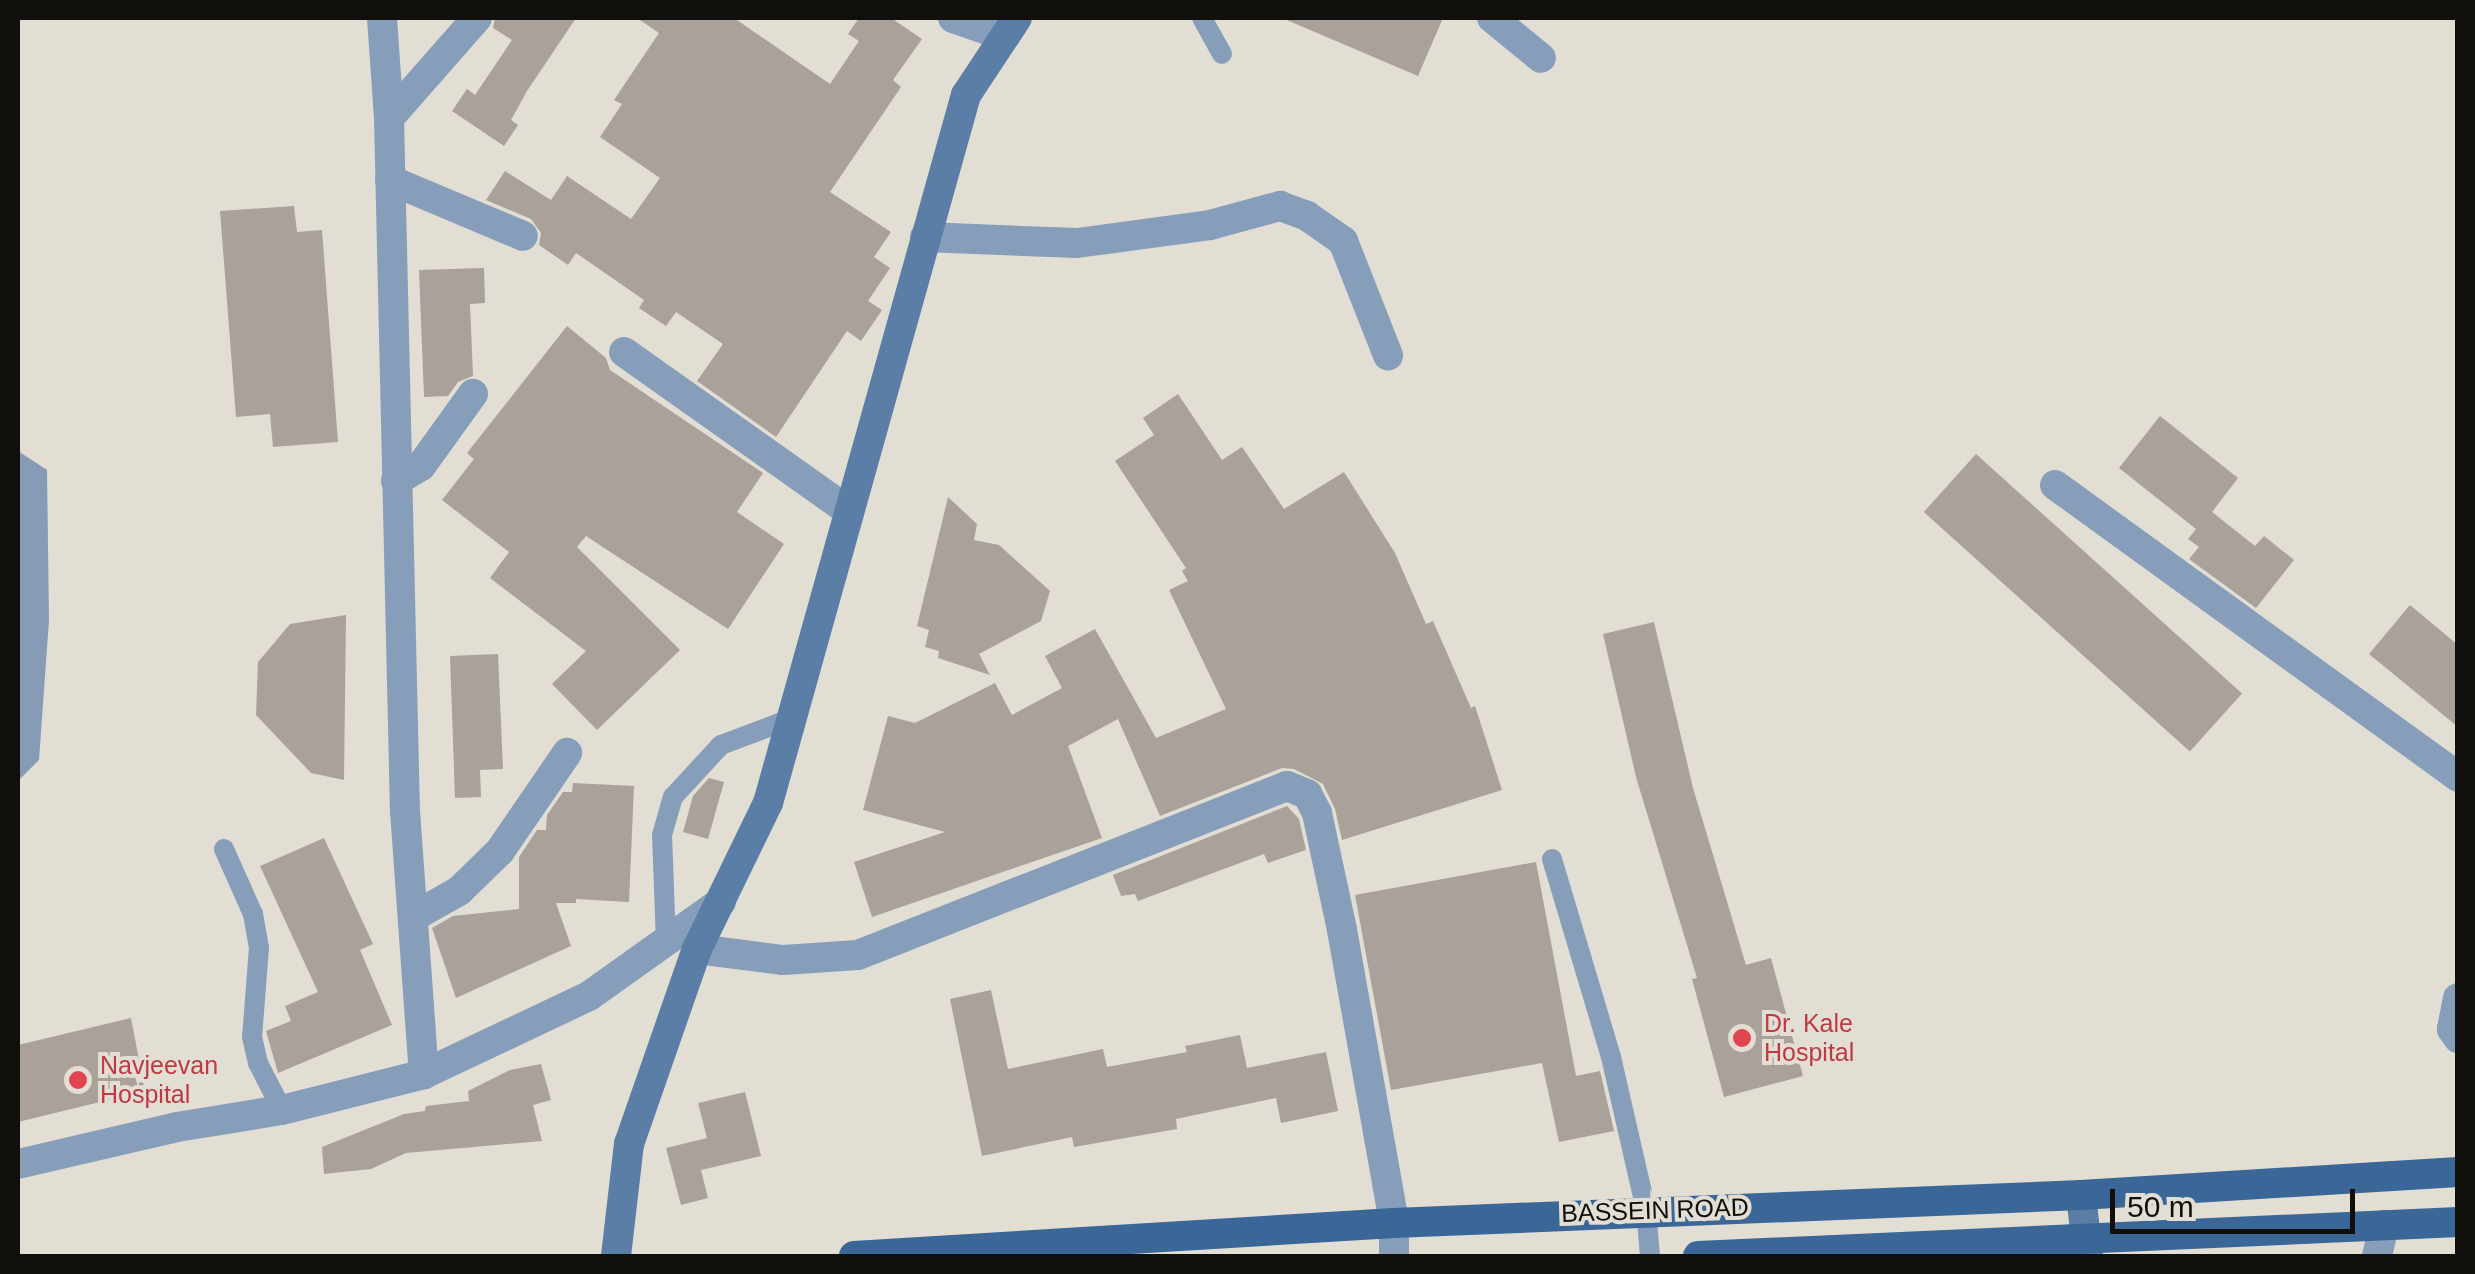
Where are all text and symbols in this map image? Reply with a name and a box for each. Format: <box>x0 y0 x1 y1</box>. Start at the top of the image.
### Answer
place label: Dr. Kale Hospital <box>1764 1009 1854 1068</box>
marker: Dr. Kale Hospital <box>1729 1025 1755 1051</box>
place label: Navjeevan Hospital <box>100 1051 218 1110</box>
marker: Navjeevan Hospital <box>65 1067 91 1093</box>
scale bar <box>2115 1169 2360 1231</box>
text: 50 m <box>2127 1190 2194 1223</box>
street label: BASSEIN ROAD <box>1561 1192 1749 1228</box>

